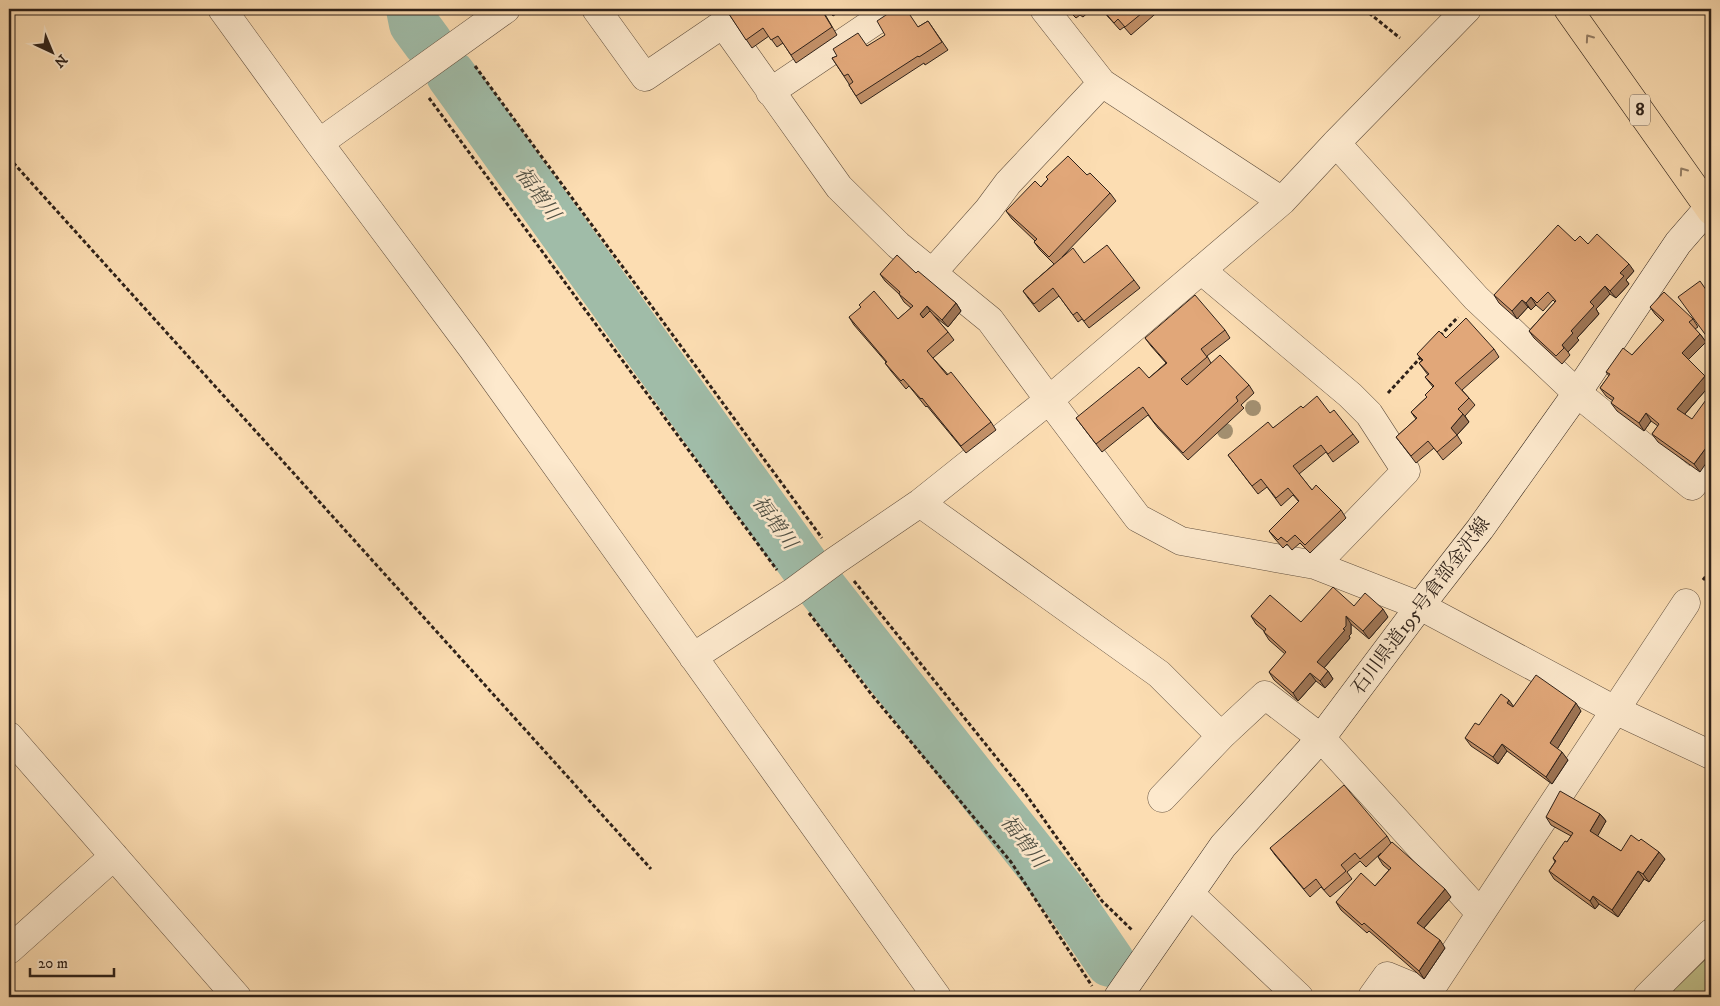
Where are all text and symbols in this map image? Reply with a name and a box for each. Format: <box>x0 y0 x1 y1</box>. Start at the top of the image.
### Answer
north arrow <box>28 28 78 78</box>
one-way arrow <box>1586 34 1595 44</box>
text: N <box>50 50 71 71</box>
road number: 8 <box>1630 94 1650 126</box>
water label: 福増川 <box>509 162 566 227</box>
one-way arrow <box>1680 167 1689 177</box>
water label: 福増川 <box>746 491 803 556</box>
street label: 石川県道195号倉部金沢線 <box>1347 513 1495 699</box>
water label: 福増川 <box>995 811 1053 875</box>
scale bar <box>30 946 114 978</box>
text: 20 m <box>38 954 68 973</box>

